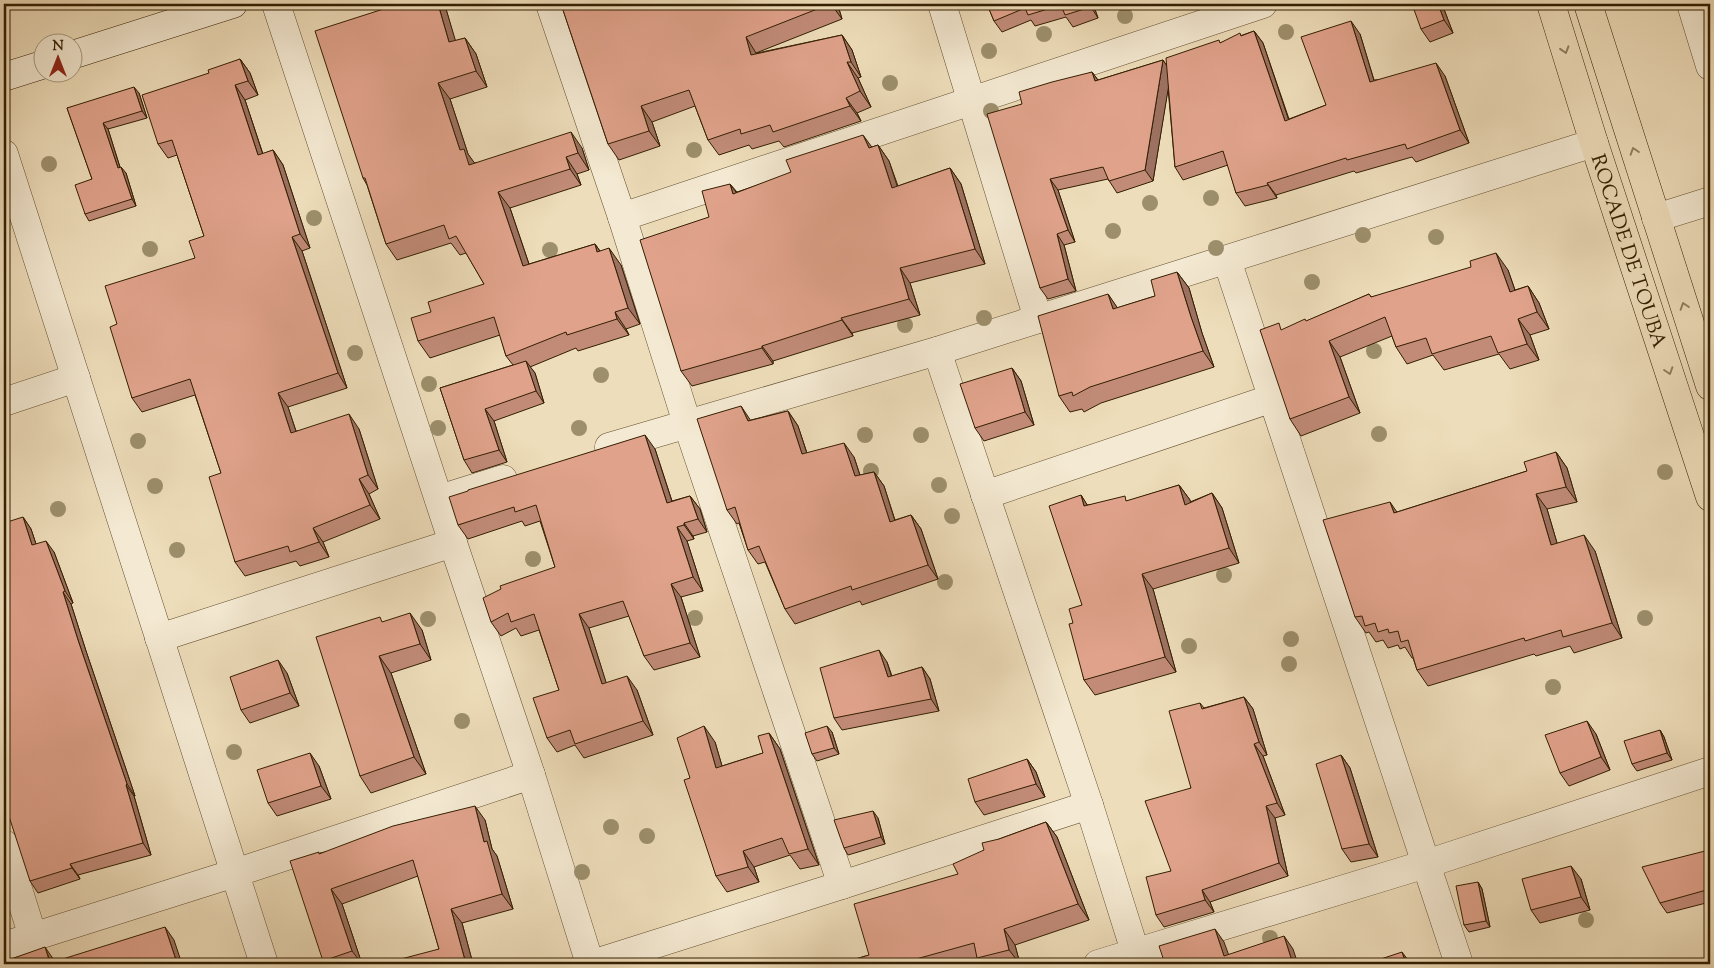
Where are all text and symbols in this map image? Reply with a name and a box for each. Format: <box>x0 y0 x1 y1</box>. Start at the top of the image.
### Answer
north arrow <box>32 32 82 82</box>
text: N <box>52 37 64 57</box>
one-way arrow <box>1560 46 1570 54</box>
one-way arrow <box>1630 148 1640 156</box>
street label: ROCADE DE TOUBA <box>1582 151 1672 352</box>
one-way arrow <box>1680 302 1690 311</box>
one-way arrow <box>1663 367 1673 375</box>

